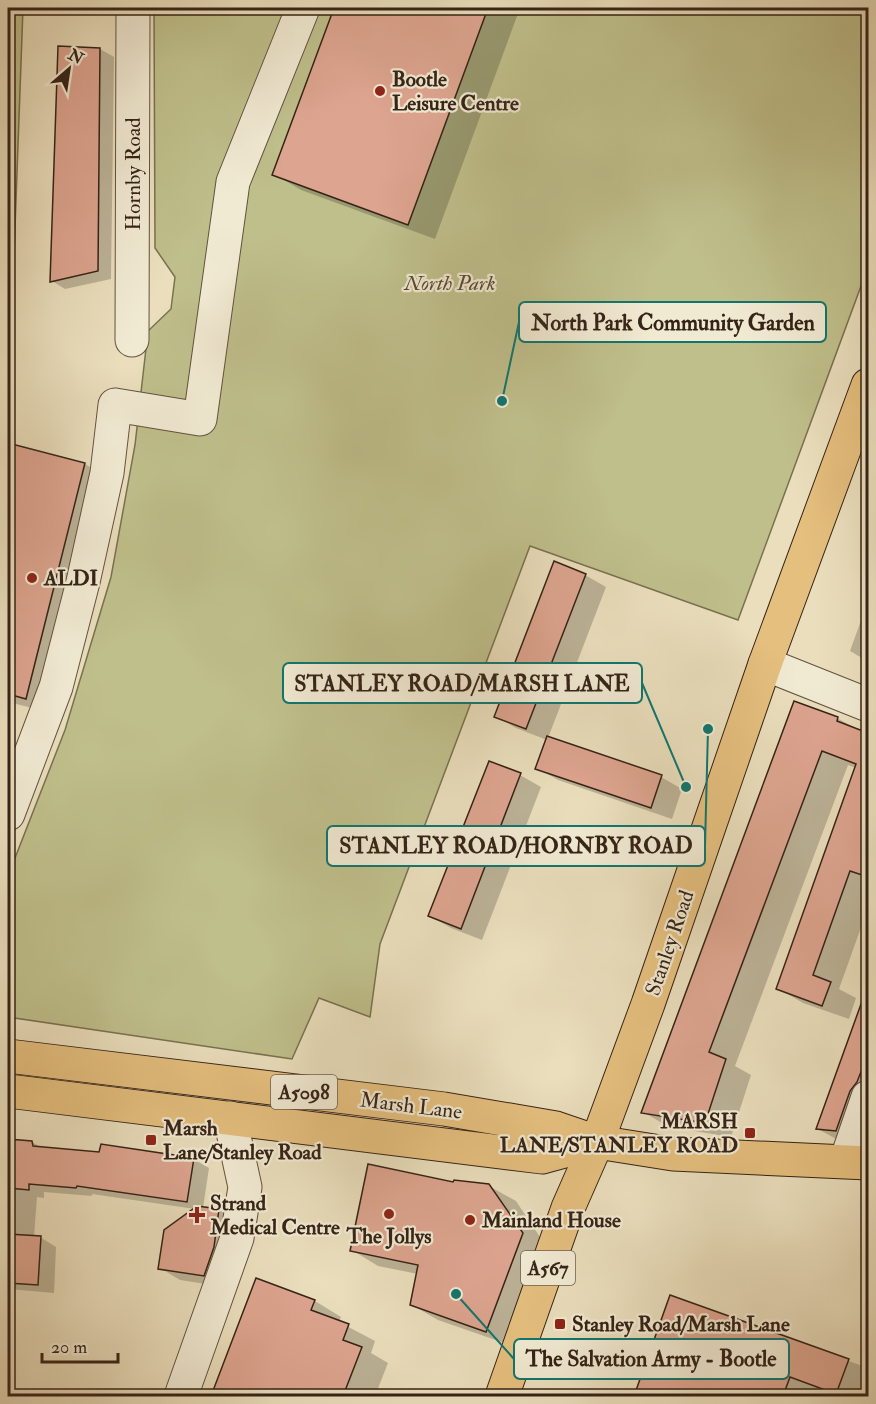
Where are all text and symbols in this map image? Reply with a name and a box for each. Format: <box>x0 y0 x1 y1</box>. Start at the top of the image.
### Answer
north arrow <box>39 39 99 99</box>
text: N <box>64 44 87 69</box>
place label: Bootle Leisure Centre <box>392 66 519 117</box>
marker: Bootle Leisure Centre <box>373 84 387 98</box>
street label: Hornby Road <box>120 117 147 231</box>
park label: North Park <box>404 270 495 297</box>
callout: North Park Community Garden <box>519 302 826 342</box>
text: North Park Community Garden <box>530 309 815 338</box>
place label: ALDI <box>43 565 98 592</box>
marker: ALDI <box>25 571 39 585</box>
callout: STANLEY ROAD/MARSH LANE <box>283 663 642 703</box>
text: STANLEY ROAD/MARSH LANE <box>294 670 630 698</box>
callout: STANLEY ROAD/HORNBY ROAD <box>327 826 705 866</box>
text: STANLEY ROAD/HORNBY ROAD <box>339 832 693 860</box>
street label: Stanley Road <box>639 886 701 999</box>
road number: A5098 <box>271 1075 337 1109</box>
street label: Marsh Lane <box>358 1086 464 1126</box>
place label: MARSH LANE/STANLEY ROAD <box>500 1108 738 1159</box>
place label: Marsh Lane/Stanley Road <box>162 1115 322 1166</box>
marker: MARSH LANE/STANLEY ROAD <box>743 1126 757 1140</box>
marker: Marsh Lane/Stanley Road <box>144 1133 158 1147</box>
place label: Strand Medical Centre <box>209 1190 340 1241</box>
marker: Strand Medical Centre <box>188 1206 206 1224</box>
marker: The Jollys <box>382 1207 396 1221</box>
place label: Mainland House <box>481 1207 621 1234</box>
marker: Mainland House <box>463 1213 477 1227</box>
place label: The Jollys <box>345 1223 432 1250</box>
road number: A567 <box>521 1251 575 1285</box>
place label: Stanley Road/Marsh Lane <box>572 1311 790 1338</box>
marker: Stanley Road/Marsh Lane <box>553 1317 567 1331</box>
scale bar <box>42 1326 118 1364</box>
text: 20 m <box>51 1336 87 1359</box>
callout: The Salvation Army - Bootle <box>514 1339 789 1379</box>
text: The Salvation Army - Bootle <box>524 1345 777 1374</box>

